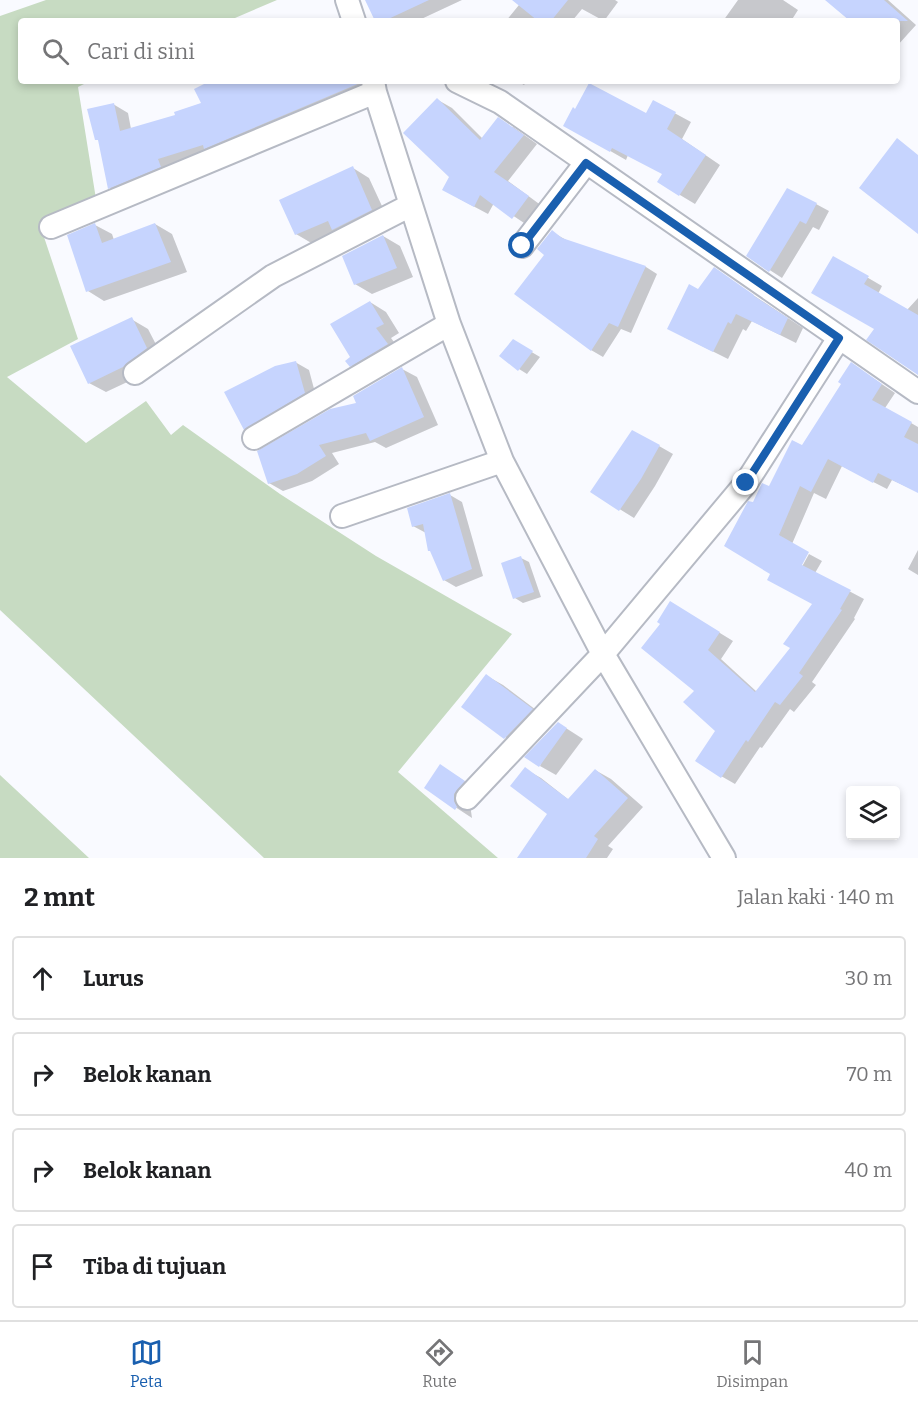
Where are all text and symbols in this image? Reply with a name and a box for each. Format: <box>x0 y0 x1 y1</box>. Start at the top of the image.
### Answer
search box <box>18 18 900 84</box>
icon: search <box>39 35 72 68</box>
text: Cari di sini <box>87 38 195 65</box>
route start <box>508 232 534 258</box>
route end <box>732 469 758 495</box>
map controls <box>846 786 900 840</box>
button: layers <box>846 786 900 840</box>
text: 2 mnt <box>24 882 95 913</box>
text: Jalan kaki · 140 m <box>737 885 894 909</box>
icon: ahead <box>26 962 59 995</box>
text: Lurus <box>83 965 144 992</box>
text: 30 m <box>845 966 892 990</box>
icon: right <box>26 1058 59 1091</box>
text: Belok kanan <box>83 1061 211 1088</box>
text: 70 m <box>846 1062 892 1086</box>
icon: right <box>26 1154 59 1187</box>
text: Belok kanan <box>83 1157 211 1184</box>
text: 40 m <box>844 1158 892 1182</box>
icon: arrive <box>26 1250 59 1283</box>
text: Tiba di tujuan <box>83 1253 226 1280</box>
tab: Peta <box>130 1336 163 1391</box>
tab: Rute <box>422 1336 457 1391</box>
tab: Disimpan <box>716 1336 788 1391</box>

